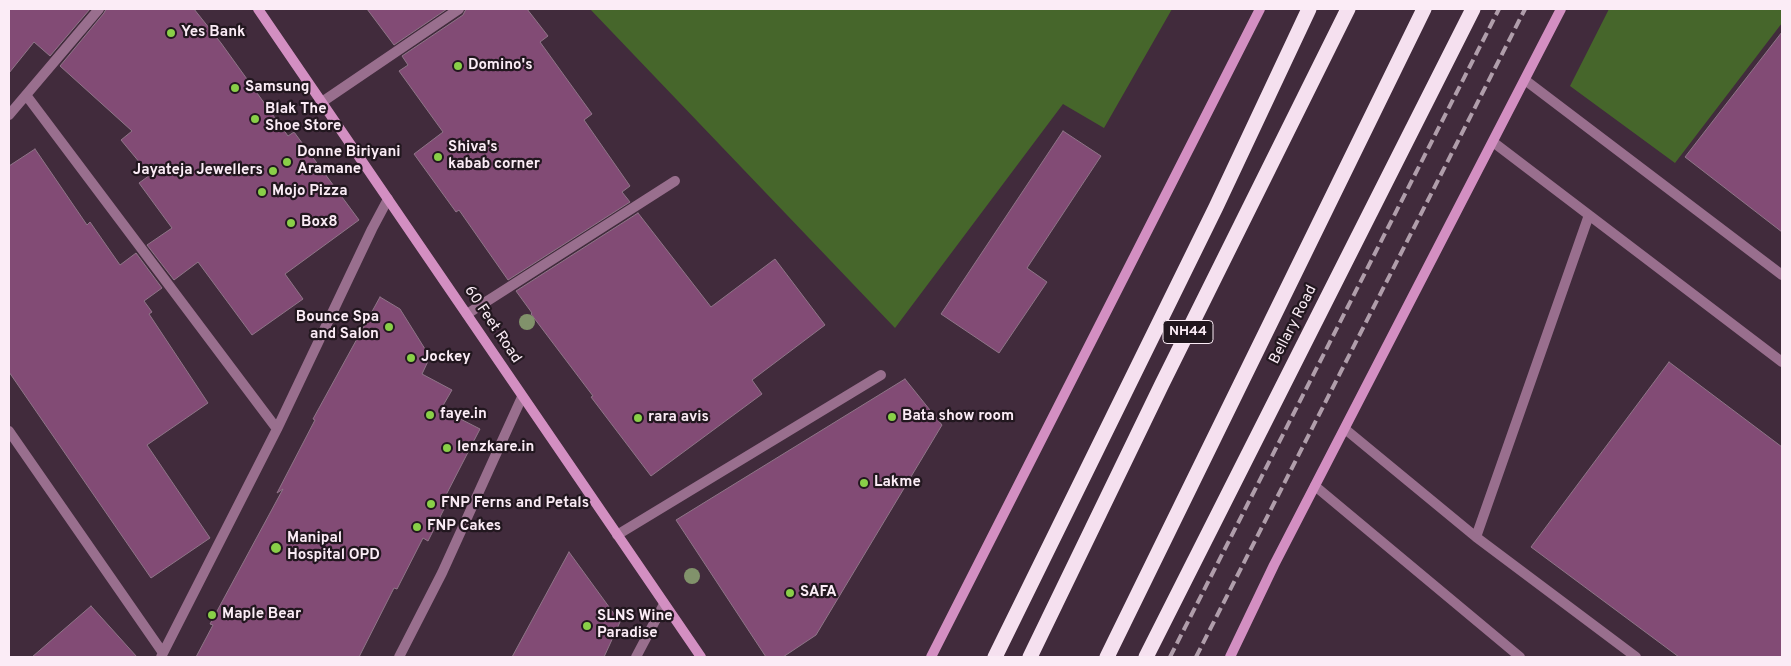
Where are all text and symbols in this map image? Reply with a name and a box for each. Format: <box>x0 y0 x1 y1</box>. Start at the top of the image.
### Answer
place label: Yes Bank <box>181 24 245 42</box>
marker: Yes Bank <box>165 27 177 39</box>
place label: Domino's <box>468 57 533 75</box>
marker: Domino's <box>452 60 464 72</box>
place label: Samsung <box>245 79 310 97</box>
marker: Samsung <box>229 82 241 94</box>
place label: Blak The Shoe Store <box>265 101 341 136</box>
marker: Blak The Shoe Store <box>249 113 261 125</box>
place label: Shiva's kabab corner <box>448 139 540 174</box>
place label: Donne Biriyani Aramane <box>297 144 401 179</box>
marker: Shiva's kabab corner <box>432 151 444 163</box>
marker: Donne Biriyani Aramane <box>281 156 293 168</box>
place label: Jayateja Jewellers <box>133 162 263 180</box>
marker: Jayateja Jewellers <box>267 165 279 177</box>
place label: Mojo Pizza <box>272 183 348 201</box>
marker: Mojo Pizza <box>256 186 268 198</box>
place label: Box8 <box>301 214 338 232</box>
marker: Box8 <box>285 217 297 229</box>
street label: 60 Feet Road <box>460 283 524 367</box>
street label: Bellary Road <box>1266 283 1322 367</box>
place label: Bounce Spa and Salon <box>296 309 379 344</box>
marker: Bounce Spa and Salon <box>383 321 395 333</box>
road number: NH44 <box>1163 321 1213 344</box>
place label: Jockey <box>421 349 471 367</box>
marker: Jockey <box>405 352 417 364</box>
place label: faye.in <box>440 406 487 424</box>
place label: Bata show room <box>902 408 1014 426</box>
marker: faye.in <box>424 409 436 421</box>
place label: rara avis <box>648 409 709 427</box>
marker: Bata show room <box>886 411 898 423</box>
marker: rara avis <box>632 412 644 424</box>
place label: lenzkare.in <box>457 439 534 457</box>
marker: lenzkare.in <box>441 442 453 454</box>
place label: Lakme <box>874 474 921 492</box>
marker: Lakme <box>858 477 870 489</box>
place label: FNP Ferns and Petals <box>441 495 589 513</box>
marker: FNP Ferns and Petals <box>425 498 437 510</box>
place label: FNP Cakes <box>427 518 501 536</box>
marker: FNP Cakes <box>411 521 423 533</box>
place label: Manipal Hospital OPD <box>287 530 380 565</box>
marker: Manipal Hospital OPD <box>269 541 283 555</box>
place label: SAFA <box>800 584 837 602</box>
marker: SAFA <box>784 587 796 599</box>
place label: Maple Bear <box>222 606 301 624</box>
place label: SLNS Wine Paradise <box>597 608 673 643</box>
marker: Maple Bear <box>206 609 218 621</box>
marker: SLNS Wine Paradise <box>581 620 593 632</box>

